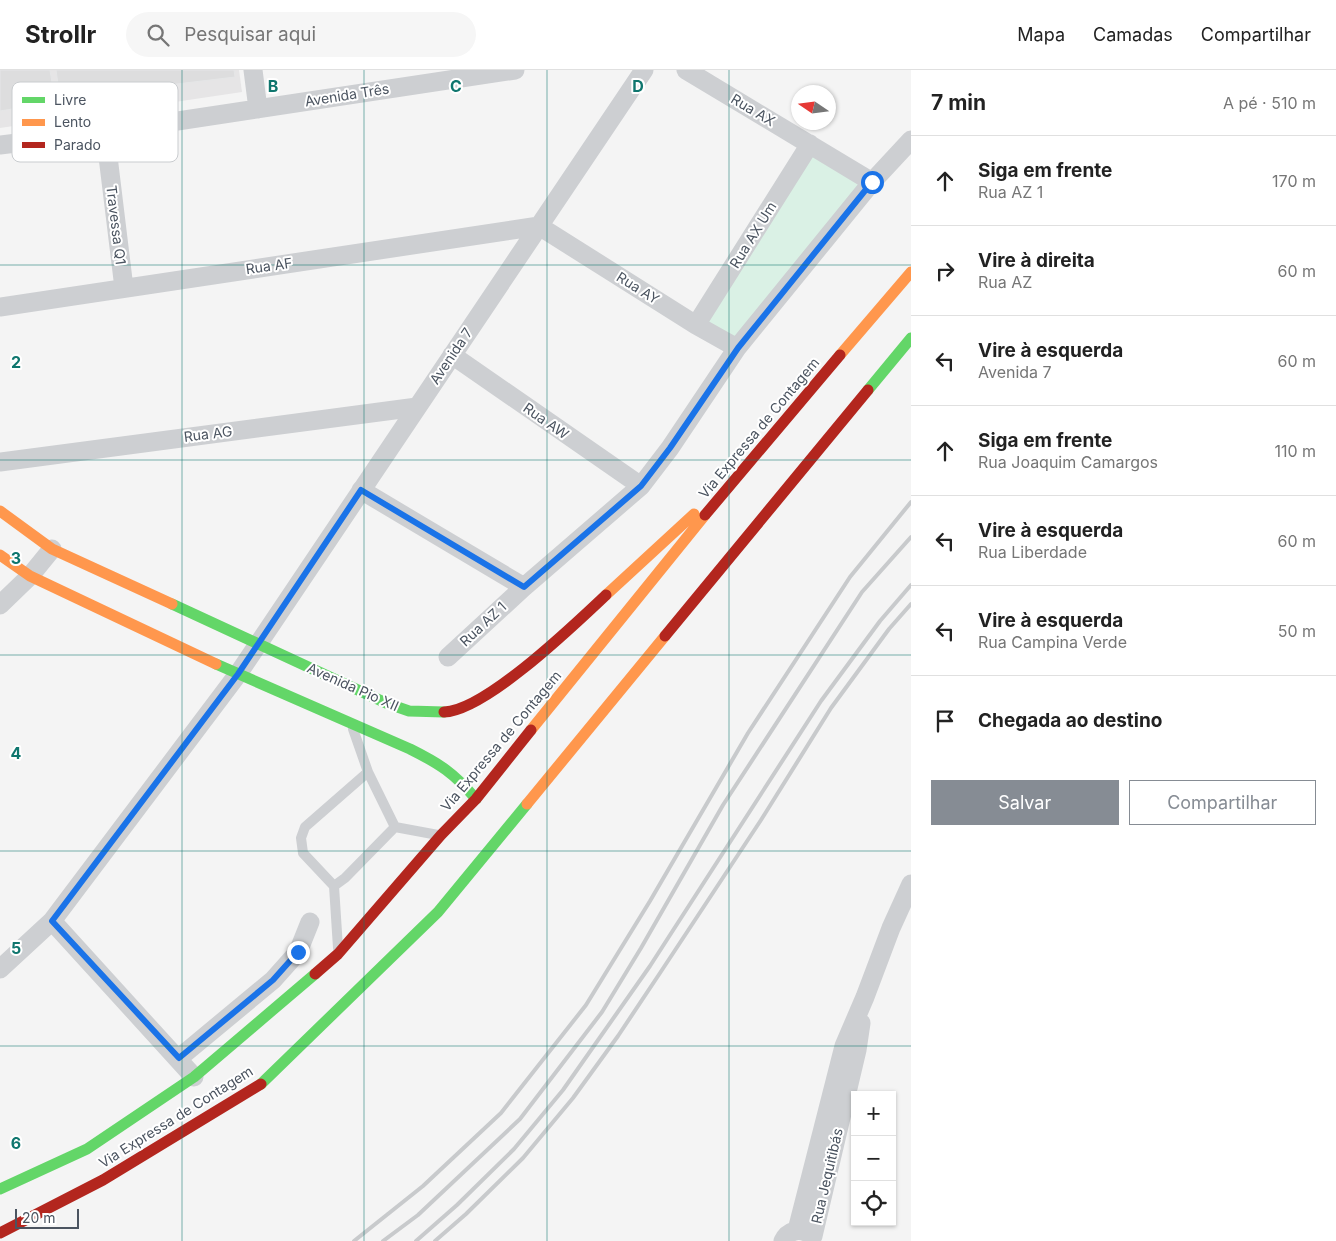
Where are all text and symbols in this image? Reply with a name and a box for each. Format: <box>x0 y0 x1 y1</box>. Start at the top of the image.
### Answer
search box <box>126 12 476 57</box>
text: Strollr <box>25 20 96 49</box>
icon: search <box>144 21 172 49</box>
text: Pesquisar aqui <box>184 23 316 46</box>
text: Mapa <box>1017 24 1065 45</box>
text: Camadas <box>1093 24 1173 45</box>
text: Compartilhar <box>1201 24 1311 45</box>
text: B <box>268 76 278 96</box>
text: C <box>450 76 462 96</box>
text: D <box>632 76 644 96</box>
street label: Avenida Três <box>303 79 390 110</box>
legend <box>12 82 178 162</box>
north arrow <box>791 85 836 130</box>
street label: Rua AX <box>728 90 779 130</box>
text: 7 min <box>931 90 986 115</box>
text: Livre <box>54 91 86 108</box>
text: A pé · 510 m <box>1223 93 1316 113</box>
text: Lento <box>54 113 91 130</box>
text: Parado <box>54 136 101 153</box>
text: Siga em frente <box>978 159 1112 182</box>
icon: ahead <box>931 167 959 195</box>
route start <box>861 171 884 194</box>
text: 170 m <box>1272 171 1316 191</box>
text: Rua AZ 1 <box>978 182 1043 202</box>
street label: Travessa Q1 <box>103 184 130 266</box>
street label: Rua AX Um <box>726 198 780 271</box>
text: Vire à direita <box>978 249 1095 272</box>
street label: Rua AF <box>244 254 293 277</box>
icon: right <box>931 257 959 285</box>
text: 60 m <box>1277 261 1316 281</box>
street label: Rua AY <box>614 268 663 308</box>
text: Rua AZ <box>978 272 1032 292</box>
street label: Avenida 7 <box>426 324 476 387</box>
text: Vire à esquerda <box>978 339 1123 362</box>
icon: left <box>931 347 959 375</box>
text: 60 m <box>1277 351 1316 371</box>
text: 2 <box>11 352 21 372</box>
street label: Via Expressa de Contagem <box>695 354 822 501</box>
text: Avenida 7 <box>978 362 1052 382</box>
street label: Rua AW <box>520 399 573 443</box>
street label: Rua AG <box>183 422 233 445</box>
text: Siga em frente <box>978 429 1112 452</box>
icon: ahead <box>931 437 959 465</box>
text: 110 m <box>1274 441 1316 461</box>
text: Rua Joaquim Camargos <box>978 452 1158 472</box>
text: Vire à esquerda <box>978 519 1123 542</box>
icon: left <box>931 527 959 555</box>
text: 60 m <box>1277 531 1316 551</box>
text: Rua Liberdade <box>978 542 1087 562</box>
text: 3 <box>11 548 21 568</box>
street label: Rua AZ 1 <box>456 598 509 649</box>
text: Vire à esquerda <box>978 609 1123 632</box>
icon: left <box>931 617 959 645</box>
text: 50 m <box>1278 621 1316 641</box>
text: Rua Campina Verde <box>978 632 1127 652</box>
street label: Avenida Pio XII <box>305 659 402 714</box>
street label: Via Expressa de Contagem <box>437 667 564 814</box>
icon: arrive <box>931 707 959 735</box>
text: Chegada ao destino <box>978 709 1162 732</box>
text: 4 <box>11 743 22 763</box>
button: Salvar <box>931 780 1119 825</box>
button: Compartilhar <box>1129 780 1316 825</box>
text: 5 <box>11 938 21 958</box>
route end <box>287 941 310 964</box>
street label: Via Expressa de Contagem <box>96 1062 256 1171</box>
map controls <box>851 1091 896 1226</box>
button: + <box>851 1091 896 1136</box>
street label: Rua Jequitibás <box>807 1127 846 1225</box>
text: 6 <box>11 1133 21 1153</box>
button: − <box>851 1136 896 1181</box>
button: locate <box>851 1181 896 1226</box>
scale bar <box>15 1206 79 1229</box>
text: 20 m <box>22 1209 56 1226</box>

